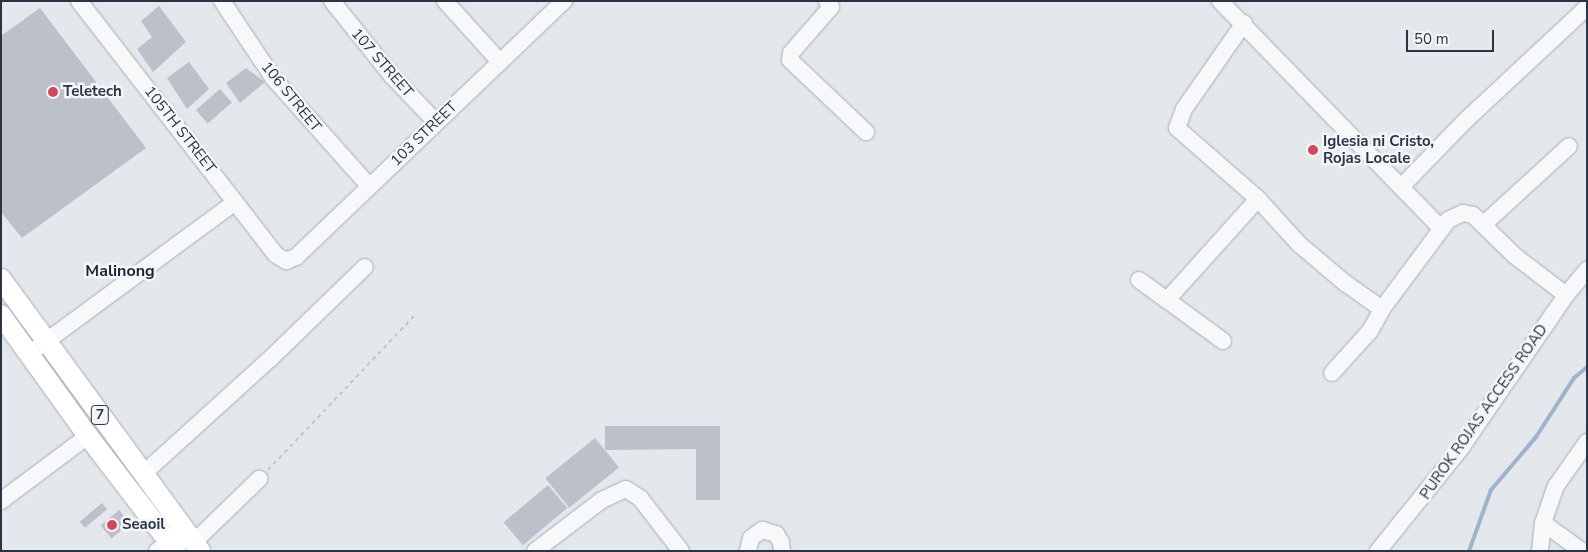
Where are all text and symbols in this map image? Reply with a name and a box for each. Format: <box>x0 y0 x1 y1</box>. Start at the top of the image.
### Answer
scale bar <box>1408 20 1496 52</box>
street label: 107 STREET <box>347 25 417 101</box>
text: 50 m <box>1414 29 1449 49</box>
street label: 106 STREET <box>257 58 325 136</box>
place label: Teletech <box>63 83 122 101</box>
street label: 105TH STREET <box>140 83 220 177</box>
marker: Teletech <box>47 86 59 98</box>
street label: 103 STREET <box>387 98 461 170</box>
place label: Iglesia ni Cristo, Rojas Locale <box>1323 132 1434 167</box>
marker: Iglesia ni Cristo, Rojas Locale <box>1307 144 1319 156</box>
district label: Malinong <box>85 261 155 281</box>
street label: PUROK ROJAS ACCESS ROAD <box>1416 321 1552 503</box>
road number: 7 <box>90 404 110 426</box>
place label: Seaoil <box>122 516 165 534</box>
marker: Seaoil <box>106 519 118 531</box>

